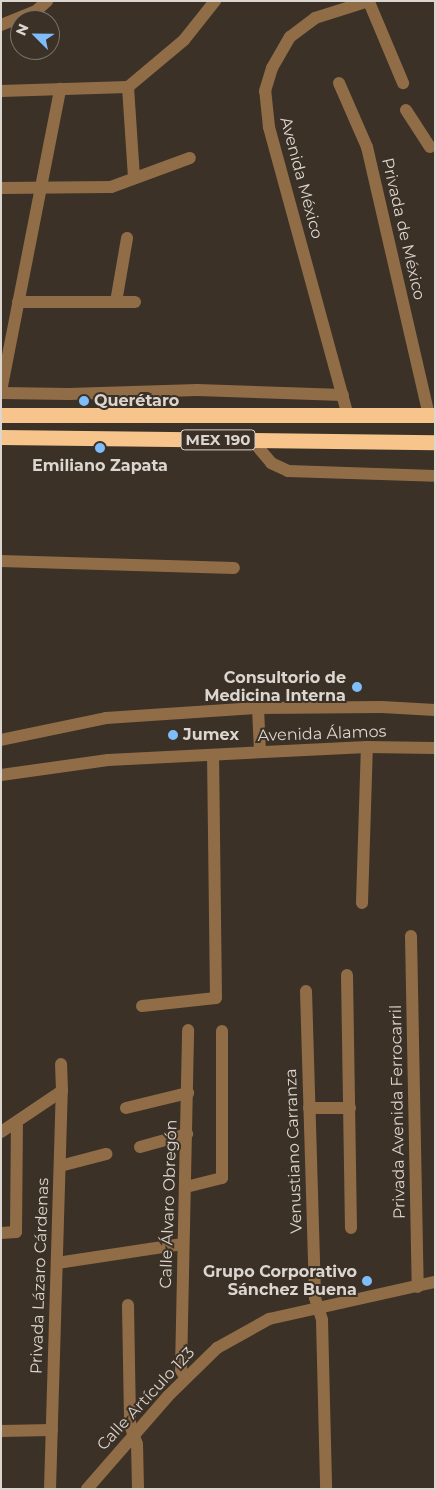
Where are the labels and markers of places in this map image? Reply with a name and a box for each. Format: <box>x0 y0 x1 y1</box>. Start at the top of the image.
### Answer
place label: Querétaro <box>94 391 179 411</box>
marker: Querétaro <box>78 395 90 407</box>
marker: Emiliano Zapata <box>94 442 106 454</box>
place label: Emiliano Zapata <box>32 456 168 476</box>
place label: Consultorio de Medicina Interna <box>204 668 346 706</box>
marker: Consultorio de Medicina Interna <box>350 680 364 694</box>
place label: Jumex <box>183 725 239 745</box>
marker: Jumex <box>167 729 179 741</box>
place label: Grupo Corporativo Sánchez Buena <box>203 1262 357 1300</box>
marker: Grupo Corporativo Sánchez Buena <box>361 1275 373 1287</box>

